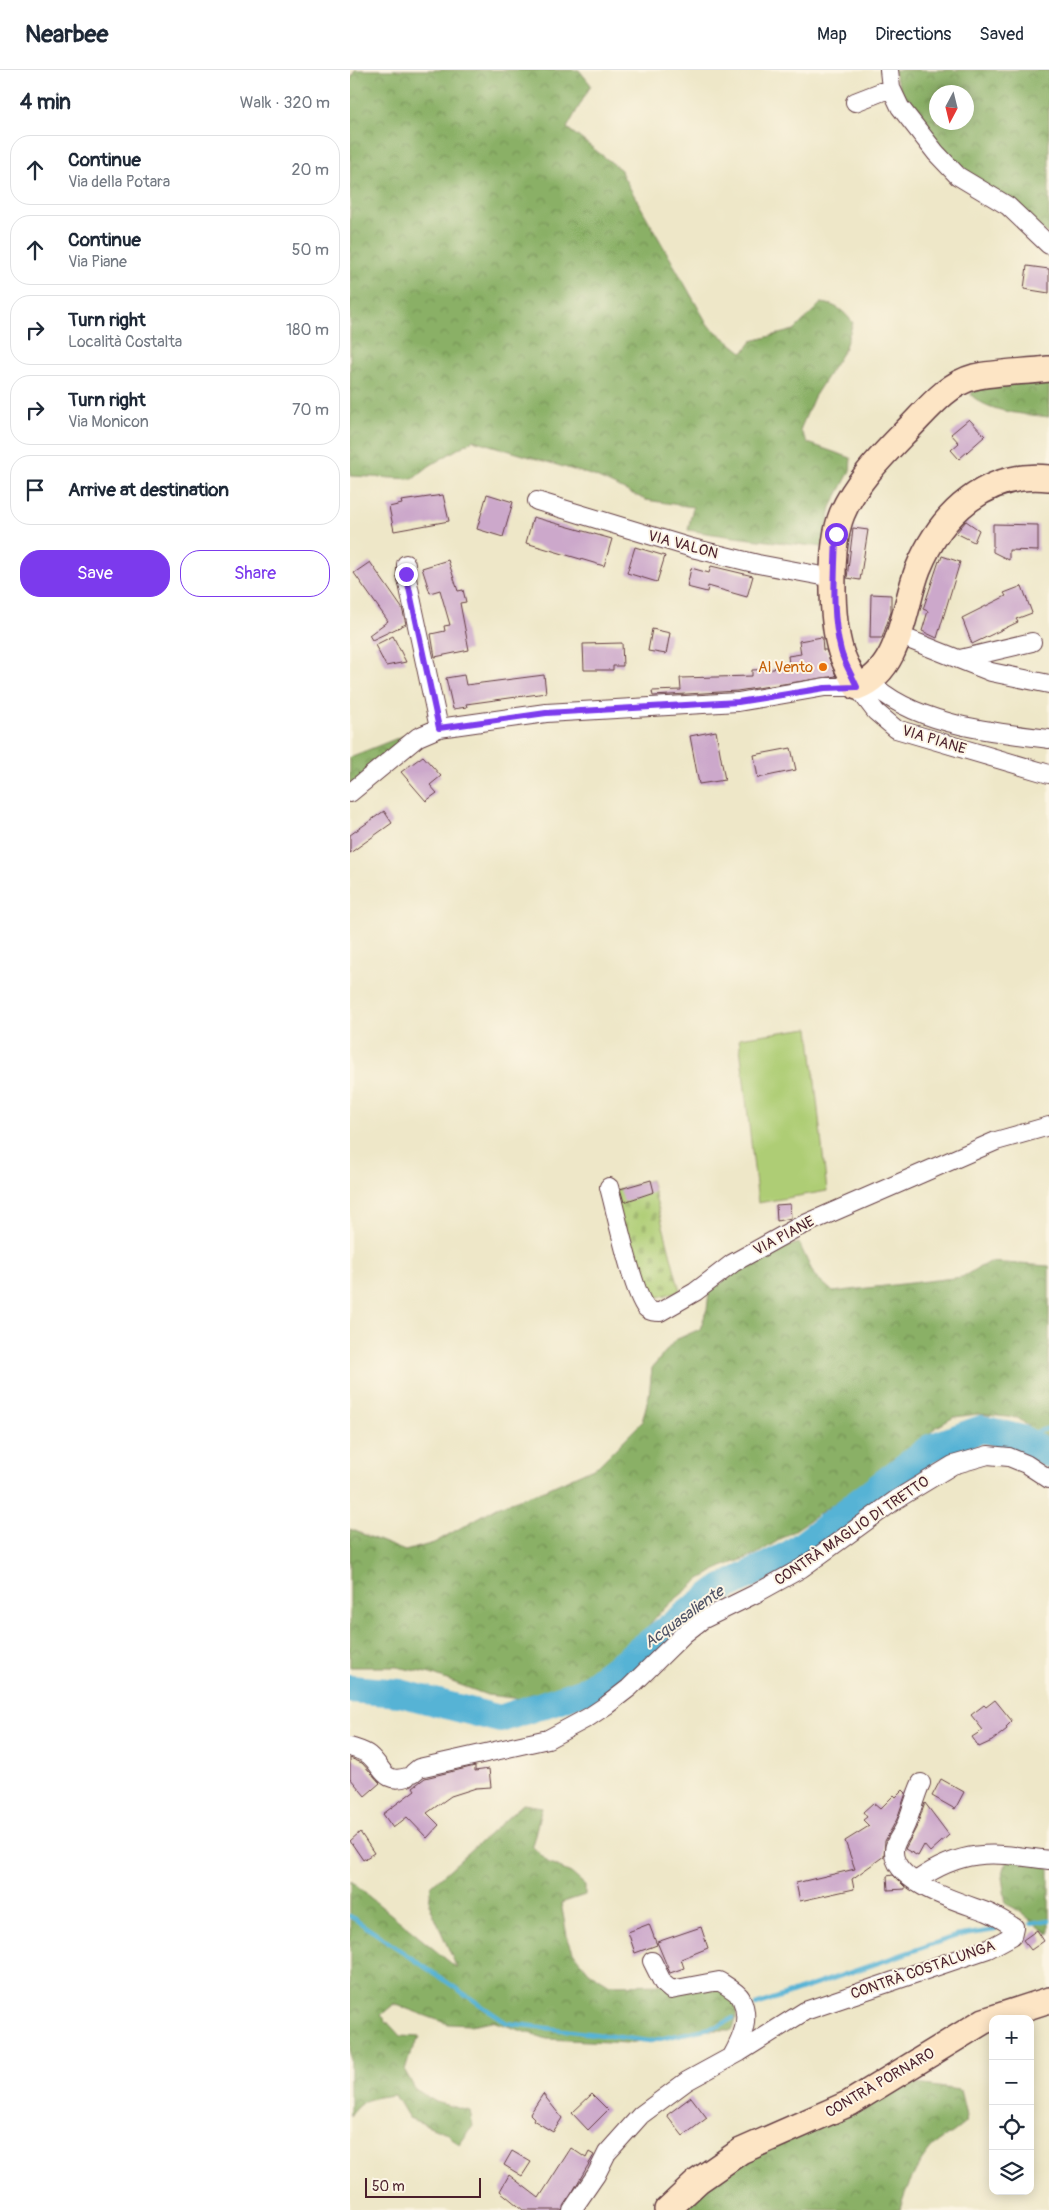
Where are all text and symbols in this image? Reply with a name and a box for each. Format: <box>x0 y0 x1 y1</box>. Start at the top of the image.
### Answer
text: Nearbee <box>25 20 108 49</box>
text: Map <box>817 23 847 46</box>
text: Directions <box>875 23 951 46</box>
text: Saved <box>979 23 1024 46</box>
north arrow <box>929 85 974 130</box>
text: 4 min <box>20 89 71 116</box>
text: Walk · 320 m <box>240 93 330 113</box>
text: Continue <box>68 148 141 172</box>
icon: ahead <box>21 156 49 184</box>
text: 20 m <box>291 160 329 180</box>
text: Via della Potara <box>68 172 170 192</box>
text: Continue <box>68 228 141 252</box>
icon: ahead <box>21 236 49 264</box>
text: 50 m <box>292 240 329 260</box>
text: Via Piane <box>68 252 127 272</box>
text: Turn right <box>68 308 146 332</box>
icon: right <box>21 316 49 344</box>
text: 180 m <box>286 320 329 340</box>
text: Località Costalta <box>68 332 182 352</box>
text: Turn right <box>68 388 146 412</box>
icon: right <box>21 396 49 424</box>
text: 70 m <box>292 400 329 420</box>
text: Via Monicon <box>68 412 149 432</box>
icon: arrive <box>21 476 49 504</box>
text: Arrive at destination <box>68 478 229 502</box>
route start <box>825 523 848 546</box>
street label: VIA VALON <box>646 527 720 563</box>
button: Save <box>20 550 170 597</box>
button: Share <box>180 550 330 597</box>
route end <box>395 563 418 586</box>
place label: Al Vento <box>758 658 813 677</box>
marker: Al Vento <box>817 661 829 673</box>
street label: VIA PIANE <box>899 721 969 759</box>
street label: VIA PIANE <box>750 1212 818 1260</box>
street label: CONTRÀ MAGLIO DI TRETTO <box>771 1472 933 1590</box>
water label: Acquasaliente <box>640 1580 729 1653</box>
street label: CONTRÀ COSTALUNGA <box>848 1936 998 2004</box>
map controls <box>989 2015 1034 2195</box>
button: + <box>989 2015 1034 2060</box>
street label: CONTRÀ PORNARO <box>822 2044 938 2122</box>
button: − <box>989 2060 1034 2105</box>
button: locate <box>989 2105 1034 2150</box>
button: layers <box>989 2150 1034 2195</box>
scale bar <box>365 2175 481 2198</box>
text: 50 m <box>372 2178 405 2195</box>

